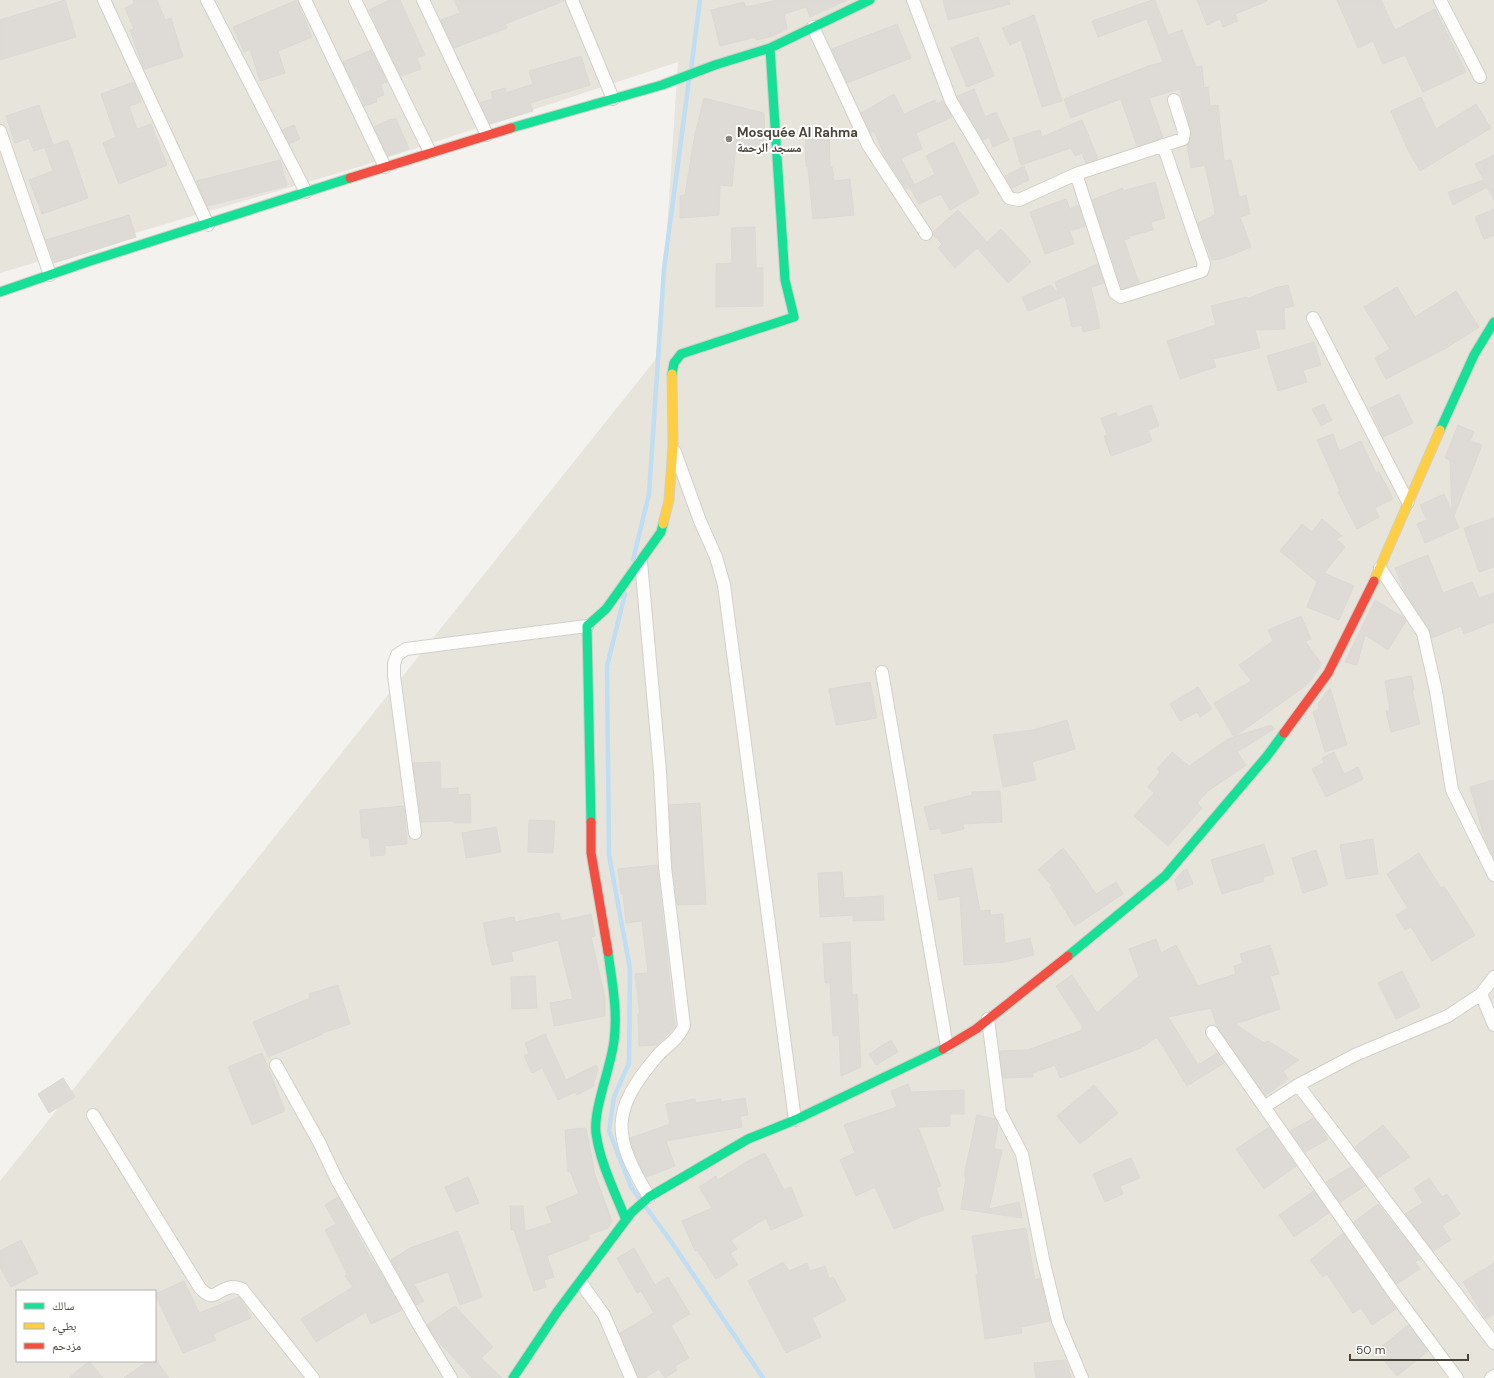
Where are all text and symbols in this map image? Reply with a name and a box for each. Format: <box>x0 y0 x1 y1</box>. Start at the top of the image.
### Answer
place label: Mosquée Al Rahma مسجد الرحمة <box>737 124 858 156</box>
marker: Mosquée Al Rahma مسجد الرحمة <box>724 134 734 144</box>
legend <box>16 1290 156 1362</box>
text: سالك <box>52 1298 74 1314</box>
text: بطيء <box>52 1318 76 1336</box>
scale bar <box>1350 1336 1468 1362</box>
text: مزدحم <box>52 1338 81 1354</box>
text: 50 m <box>1356 1342 1385 1358</box>

